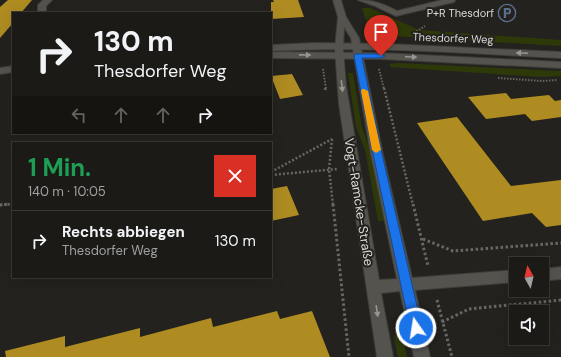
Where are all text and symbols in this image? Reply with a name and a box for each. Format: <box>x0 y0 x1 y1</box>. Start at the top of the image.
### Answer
parking icon: P+R Thesdorf <box>497 3 517 23</box>
place label: P+R Thesdorf <box>427 6 494 20</box>
pin <box>364 15 398 56</box>
icon: arrive <box>370 21 392 43</box>
text: 130 m <box>94 23 174 60</box>
icon: right <box>28 28 80 80</box>
street label: Thesdorfer Weg <box>412 30 494 46</box>
one-way arrow <box>515 50 528 56</box>
one-way arrow <box>299 52 312 58</box>
one-way arrow <box>405 54 418 60</box>
text: Thesdorfer Weg <box>94 59 226 83</box>
one-way arrow <box>339 80 345 92</box>
icon: left <box>68 104 90 126</box>
icon: ahead <box>110 104 132 126</box>
icon: ahead <box>152 104 174 126</box>
icon: right <box>194 104 216 126</box>
street label: Vogt-Ramcke-Straße <box>341 137 377 267</box>
text: 1 Min. <box>28 152 91 183</box>
button: close <box>214 155 256 197</box>
text: 140 m · 10:05 <box>28 183 106 200</box>
text: Rechts abbiegen <box>62 222 185 242</box>
icon: right <box>28 230 50 252</box>
text: 130 m <box>215 231 256 251</box>
text: Thesdorfer Weg <box>62 242 158 259</box>
north arrow <box>509 257 549 297</box>
map controls <box>509 257 549 345</box>
one-way arrow <box>374 305 380 317</box>
button: sound <box>509 305 549 345</box>
position arrow <box>395 307 437 349</box>

